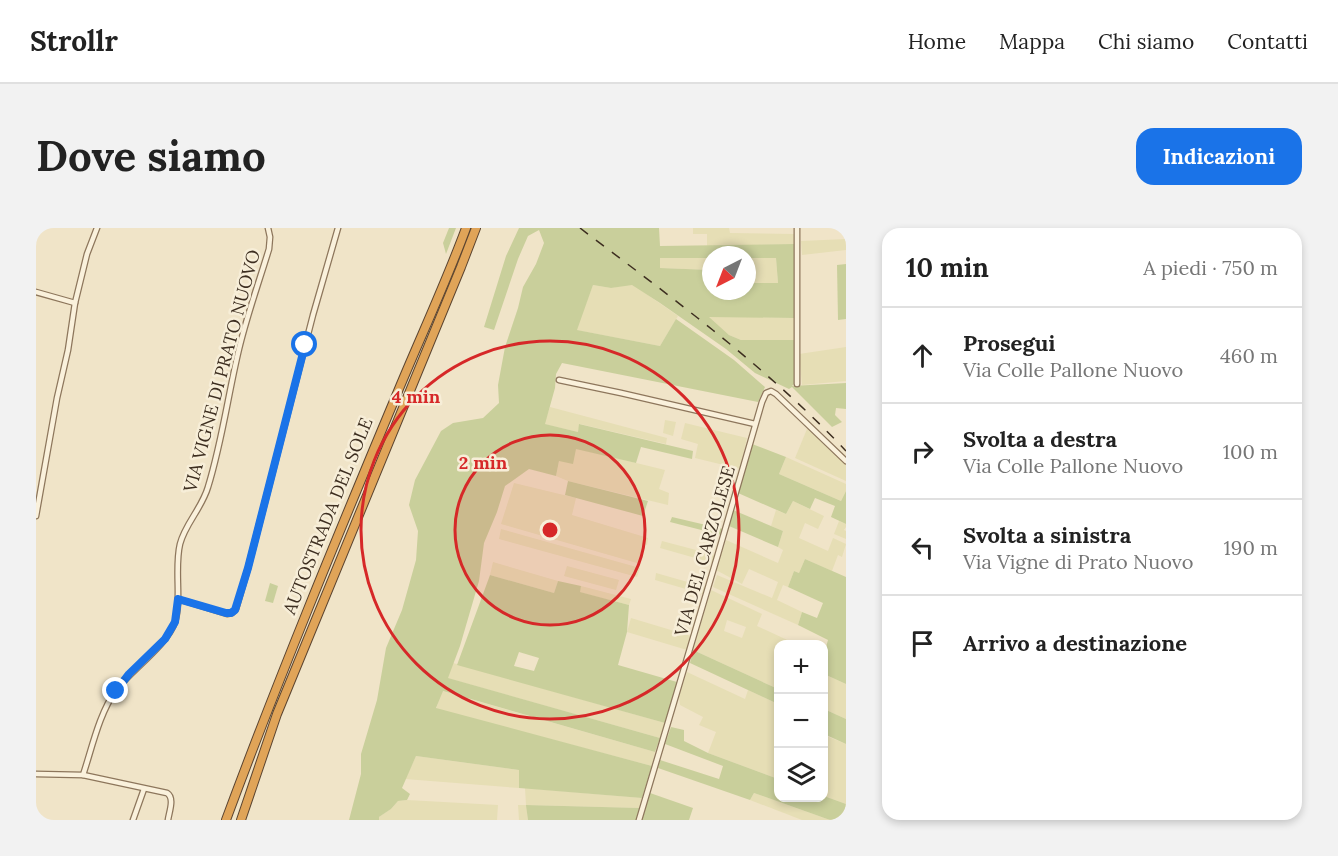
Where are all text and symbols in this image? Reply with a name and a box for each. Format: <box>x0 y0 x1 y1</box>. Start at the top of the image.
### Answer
text: Strollr <box>30 23 118 59</box>
text: Home <box>908 28 966 55</box>
text: Mappa <box>999 28 1065 55</box>
text: Chi siamo <box>1098 28 1194 55</box>
text: Contatti <box>1227 28 1308 55</box>
button: Indicazioni <box>1136 128 1302 185</box>
text: Dove siamo <box>36 129 266 183</box>
north arrow <box>702 246 756 300</box>
street label: VIA VIGNE DI PRATO NUOVO <box>178 247 265 496</box>
text: 10 min <box>906 251 989 284</box>
text: A piedi · 750 m <box>1143 255 1278 280</box>
text: Prosegui <box>963 329 1055 357</box>
route start <box>291 331 317 357</box>
icon: ahead <box>906 339 939 372</box>
text: 460 m <box>1220 343 1278 368</box>
text: Via Colle Pallone Nuovo <box>963 357 1183 382</box>
text: 4 min <box>392 385 441 408</box>
street label: AUTOSTRADA DEL SOLE <box>277 414 378 618</box>
text: Svolta a destra <box>963 425 1117 453</box>
icon: right <box>906 435 939 468</box>
text: 100 m <box>1223 439 1278 464</box>
text: 2 min <box>459 451 508 474</box>
text: Via Colle Pallone Nuovo <box>963 453 1183 478</box>
street label: VIA DEL CARZOLESE <box>669 463 740 640</box>
centre of rings <box>540 520 560 540</box>
text: Svolta a sinistra <box>963 521 1131 549</box>
icon: left <box>906 531 939 564</box>
text: 190 m <box>1224 535 1278 560</box>
text: Via Vigne di Prato Nuovo <box>963 549 1193 574</box>
icon: arrive <box>906 627 939 660</box>
text: Arrivo a destinazione <box>963 629 1187 657</box>
map controls <box>774 640 828 802</box>
button: + <box>774 640 828 694</box>
route end <box>102 677 128 703</box>
button: − <box>774 694 828 748</box>
button: layers <box>774 748 828 802</box>

